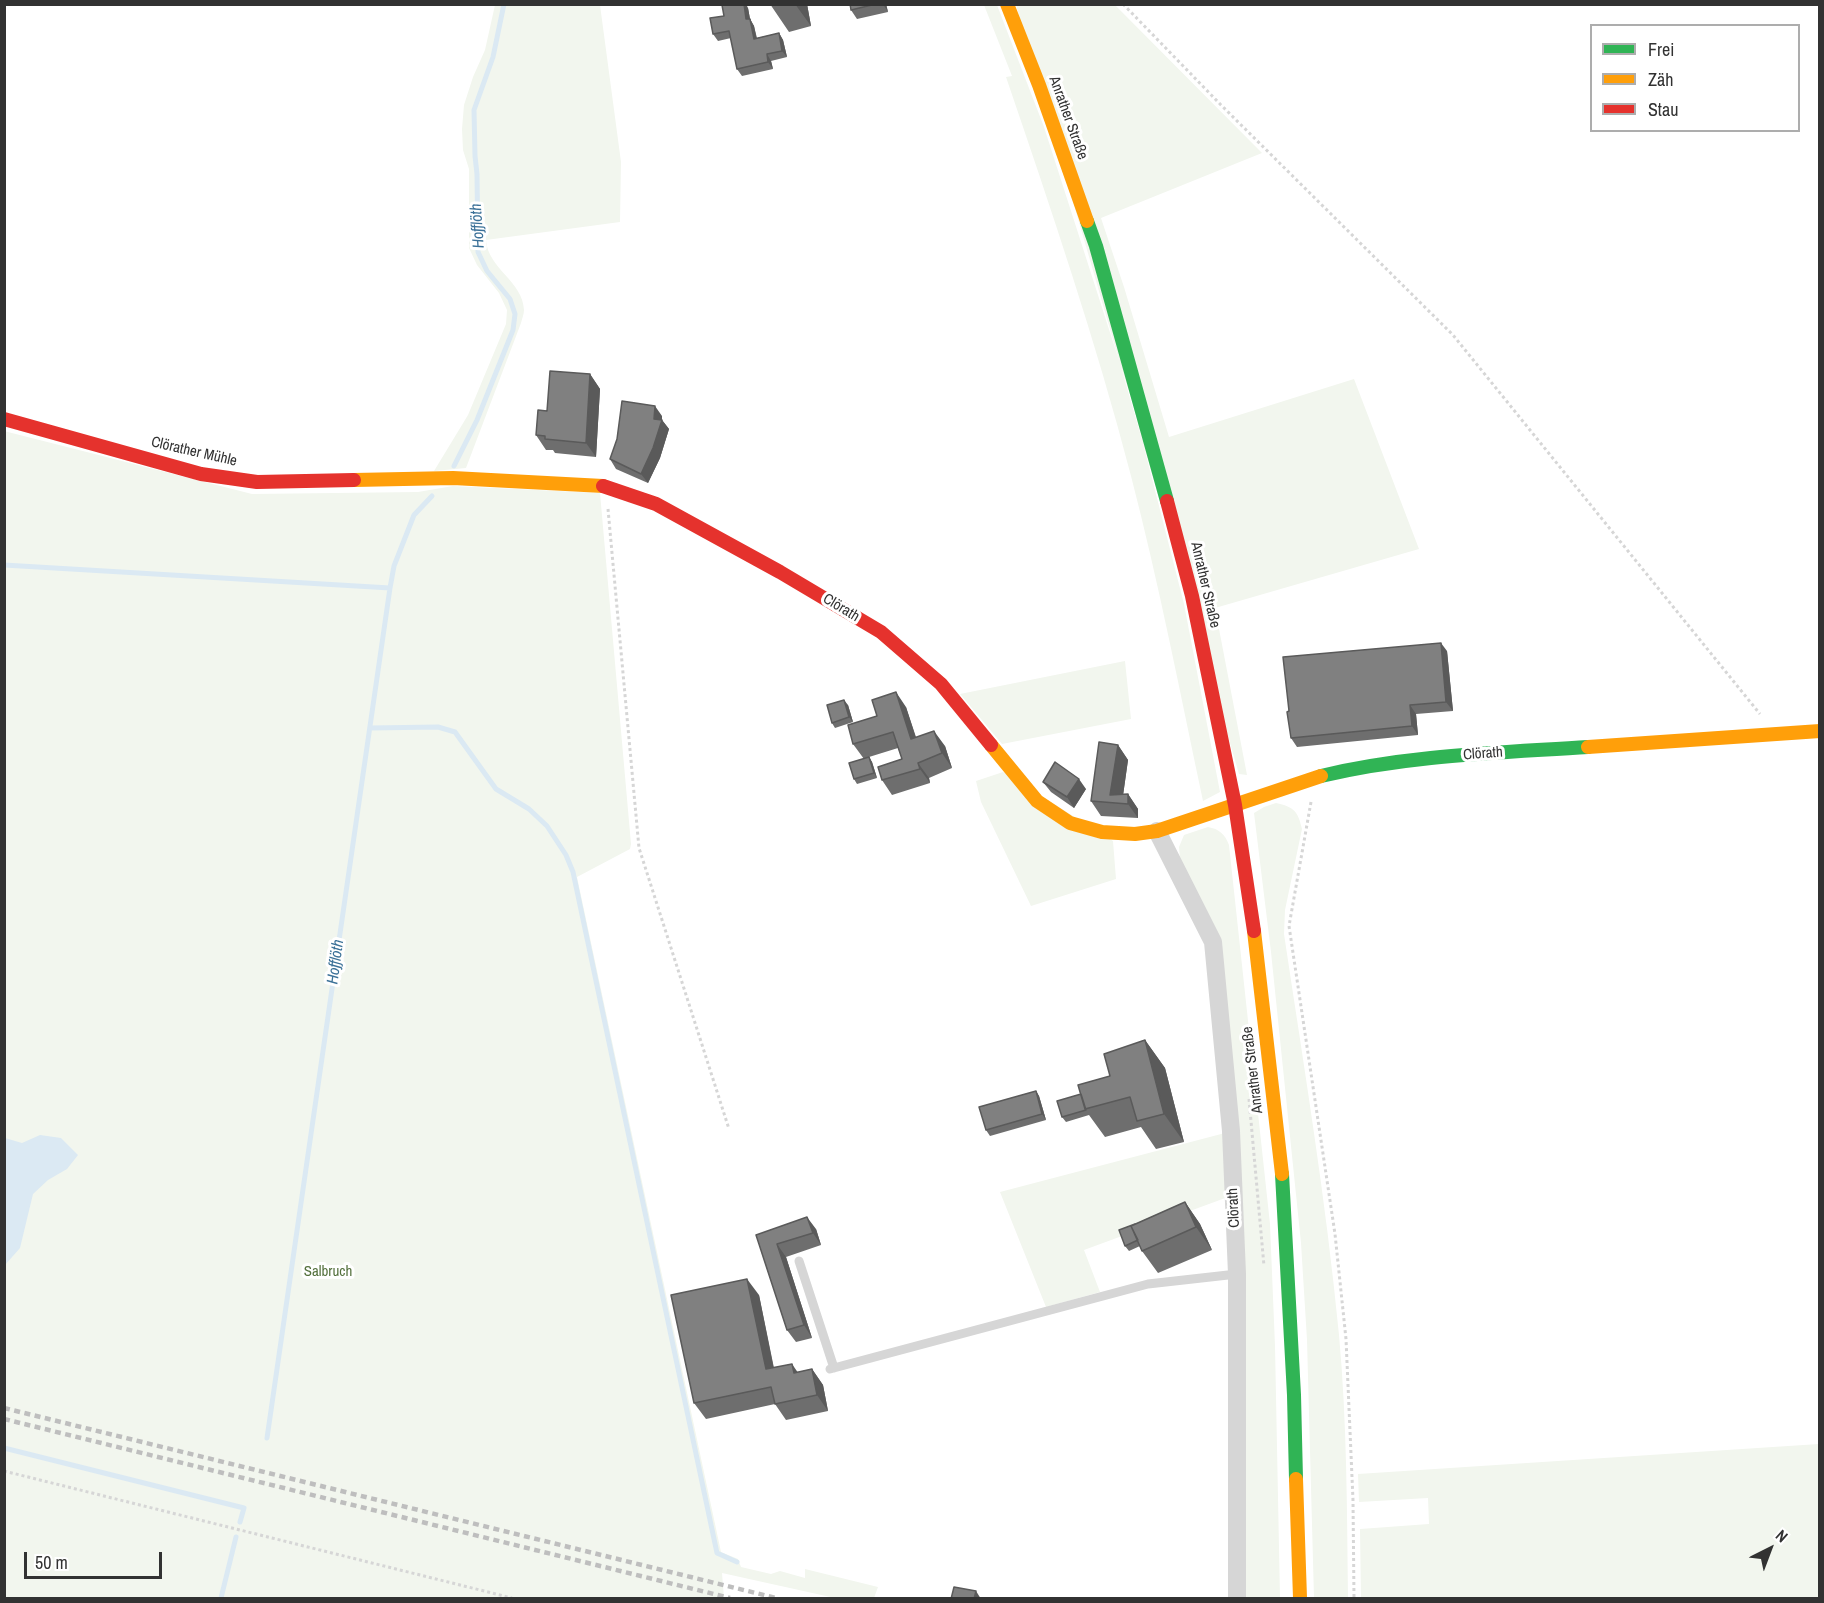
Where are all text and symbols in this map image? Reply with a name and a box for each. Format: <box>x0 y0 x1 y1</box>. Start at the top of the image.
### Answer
legend <box>1590 24 1800 132</box>
text: Frei <box>1648 37 1674 62</box>
text: Zäh <box>1648 67 1673 92</box>
street label: Anrather Straße <box>1045 74 1091 162</box>
text: Stau <box>1648 97 1678 122</box>
water label: Hofflöth <box>467 203 489 249</box>
street label: Clörather Mühle <box>149 433 239 471</box>
street label: Anrather Straße <box>1186 540 1224 630</box>
street label: Clörath <box>819 590 863 626</box>
street label: Clörath <box>1463 744 1503 764</box>
water label: Hofflöth <box>323 938 349 986</box>
street label: Anrather Straße <box>1239 1025 1267 1115</box>
street label: Clörath <box>1224 1188 1244 1228</box>
park label: Salbruch <box>304 1263 352 1281</box>
north arrow <box>1740 1519 1800 1579</box>
text: N <box>1771 1524 1793 1547</box>
scale bar <box>27 1540 165 1578</box>
text: 50 m <box>35 1550 68 1575</box>

